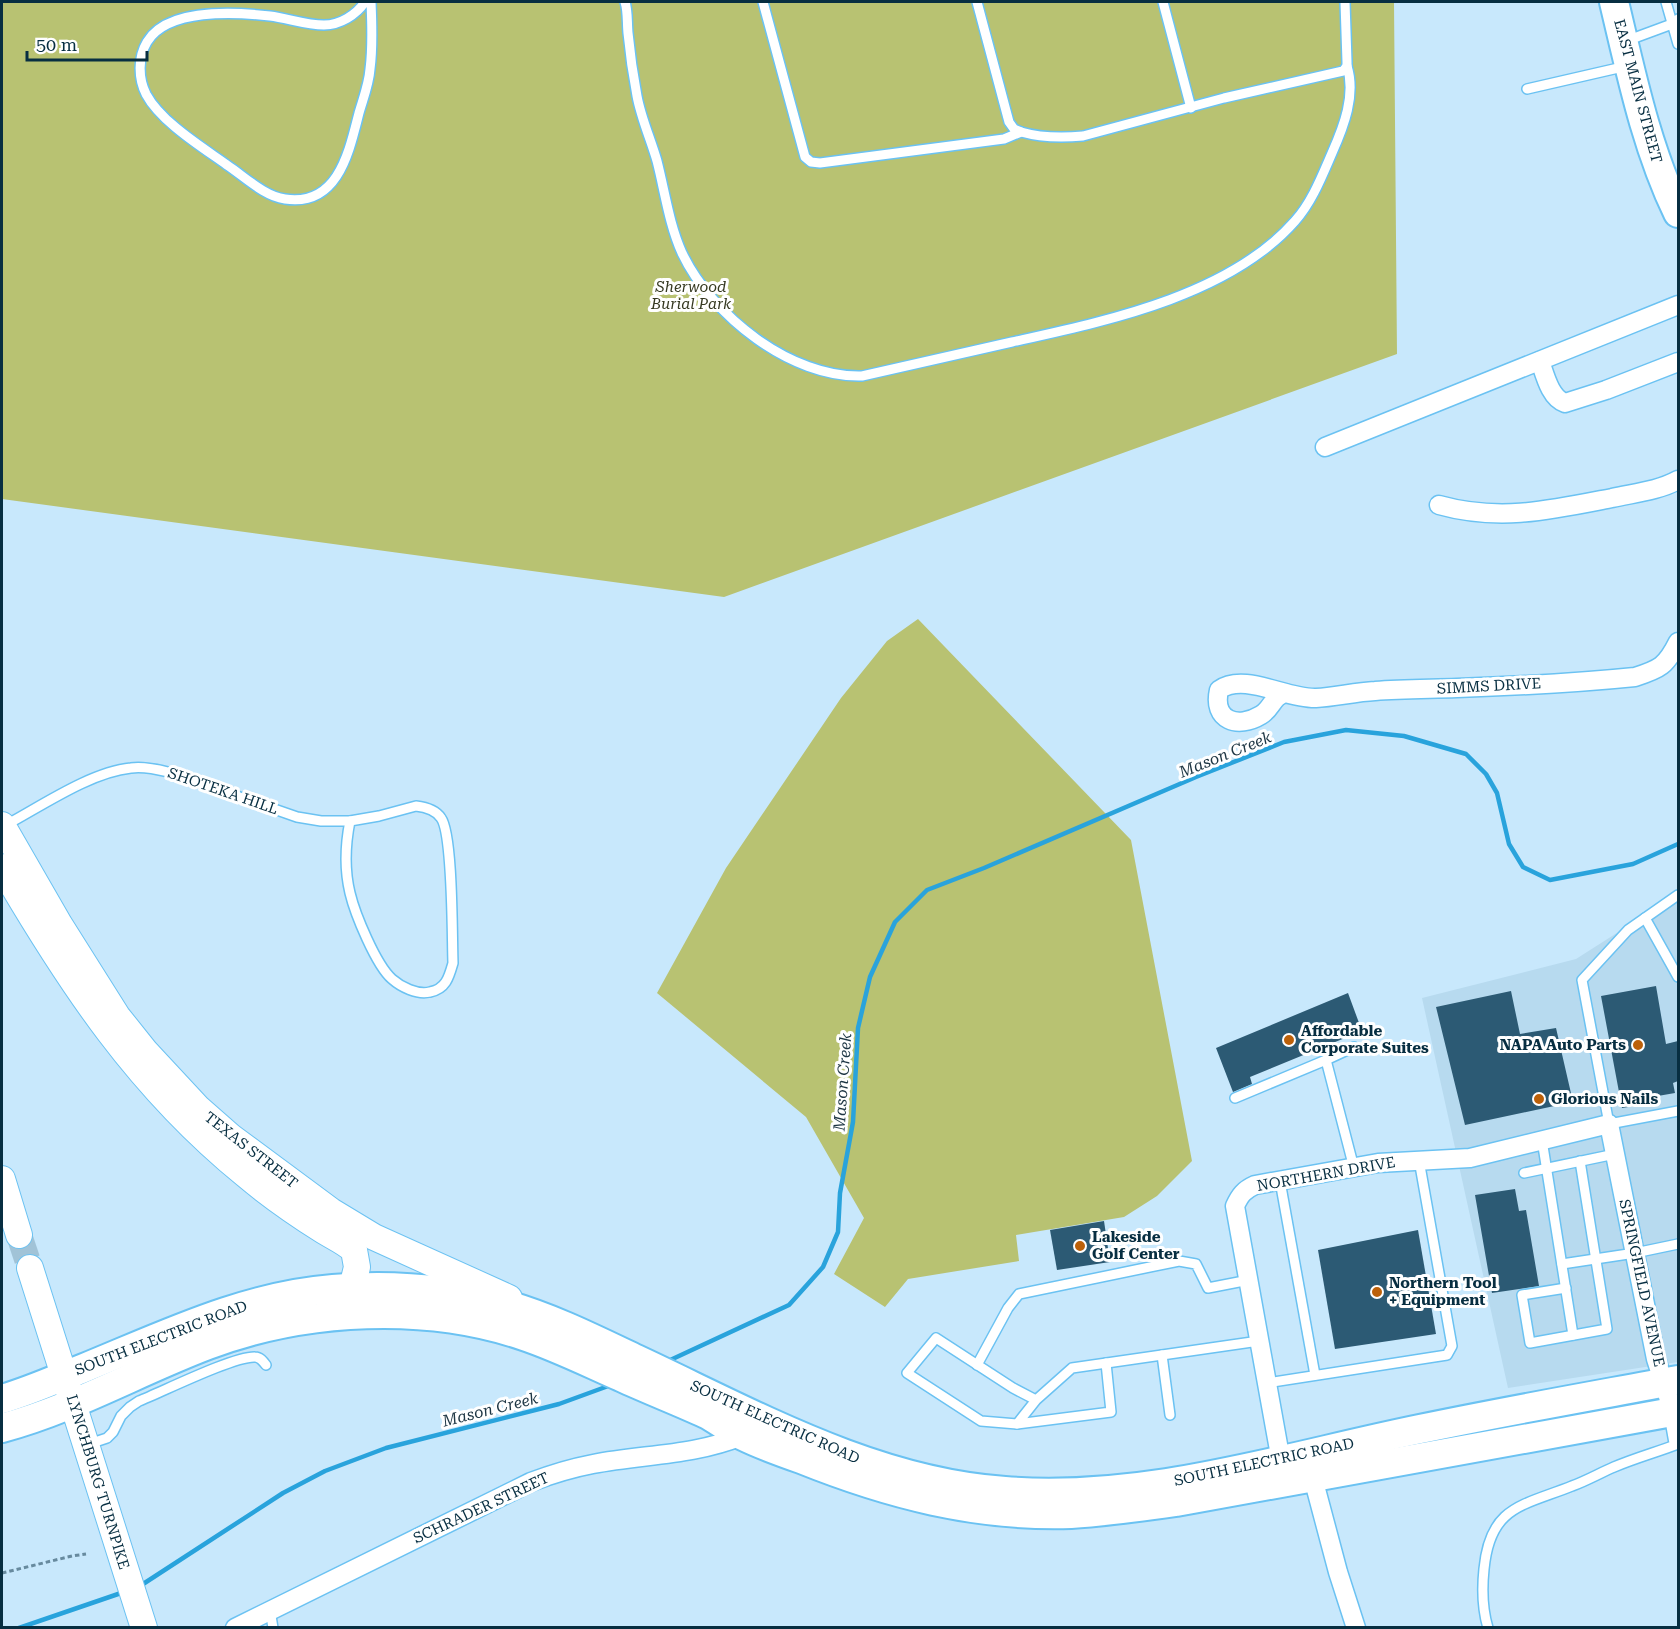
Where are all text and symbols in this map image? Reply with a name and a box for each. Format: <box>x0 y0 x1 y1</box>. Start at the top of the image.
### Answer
street label: EAST MAIN STREET <box>1610 17 1666 165</box>
scale bar <box>27 24 147 62</box>
text: 50 m <box>36 34 77 55</box>
park label: Sherwood Burial Park <box>650 278 732 313</box>
street label: SIMMS DRIVE <box>1436 674 1542 698</box>
water label: Mason Creek <box>1175 727 1274 782</box>
street label: SHOTEKA HILL <box>166 764 280 818</box>
place label: Affordable Corporate Suites <box>1301 1022 1429 1057</box>
water label: Mason Creek <box>830 1032 855 1133</box>
marker: Affordable Corporate Suites <box>1282 1033 1296 1047</box>
place label: NAPA Auto Parts <box>1500 1036 1626 1054</box>
marker: NAPA Auto Parts <box>1631 1038 1645 1052</box>
place label: Glorious Nails <box>1551 1090 1658 1108</box>
marker: Glorious Nails <box>1532 1092 1546 1106</box>
street label: TEXAS STREET <box>201 1108 301 1192</box>
street label: NORTHERN DRIVE <box>1255 1153 1397 1195</box>
street label: SPRINGFIELD AVENUE <box>1615 1198 1669 1368</box>
place label: Lakeside Golf Center <box>1092 1228 1180 1263</box>
marker: Lakeside Golf Center <box>1073 1239 1087 1253</box>
place label: Northern Tool + Equipment <box>1389 1274 1497 1309</box>
marker: Northern Tool + Equipment <box>1370 1285 1384 1299</box>
street label: SOUTH ELECTRIC ROAD <box>72 1297 250 1379</box>
street label: SOUTH ELECTRIC ROAD <box>688 1376 862 1468</box>
water label: Mason Creek <box>439 1388 540 1431</box>
street label: LYNCHBURG TURNPIKE <box>63 1392 133 1572</box>
street label: SOUTH ELECTRIC ROAD <box>1172 1434 1356 1490</box>
street label: SCHRADER STREET <box>410 1469 552 1547</box>

